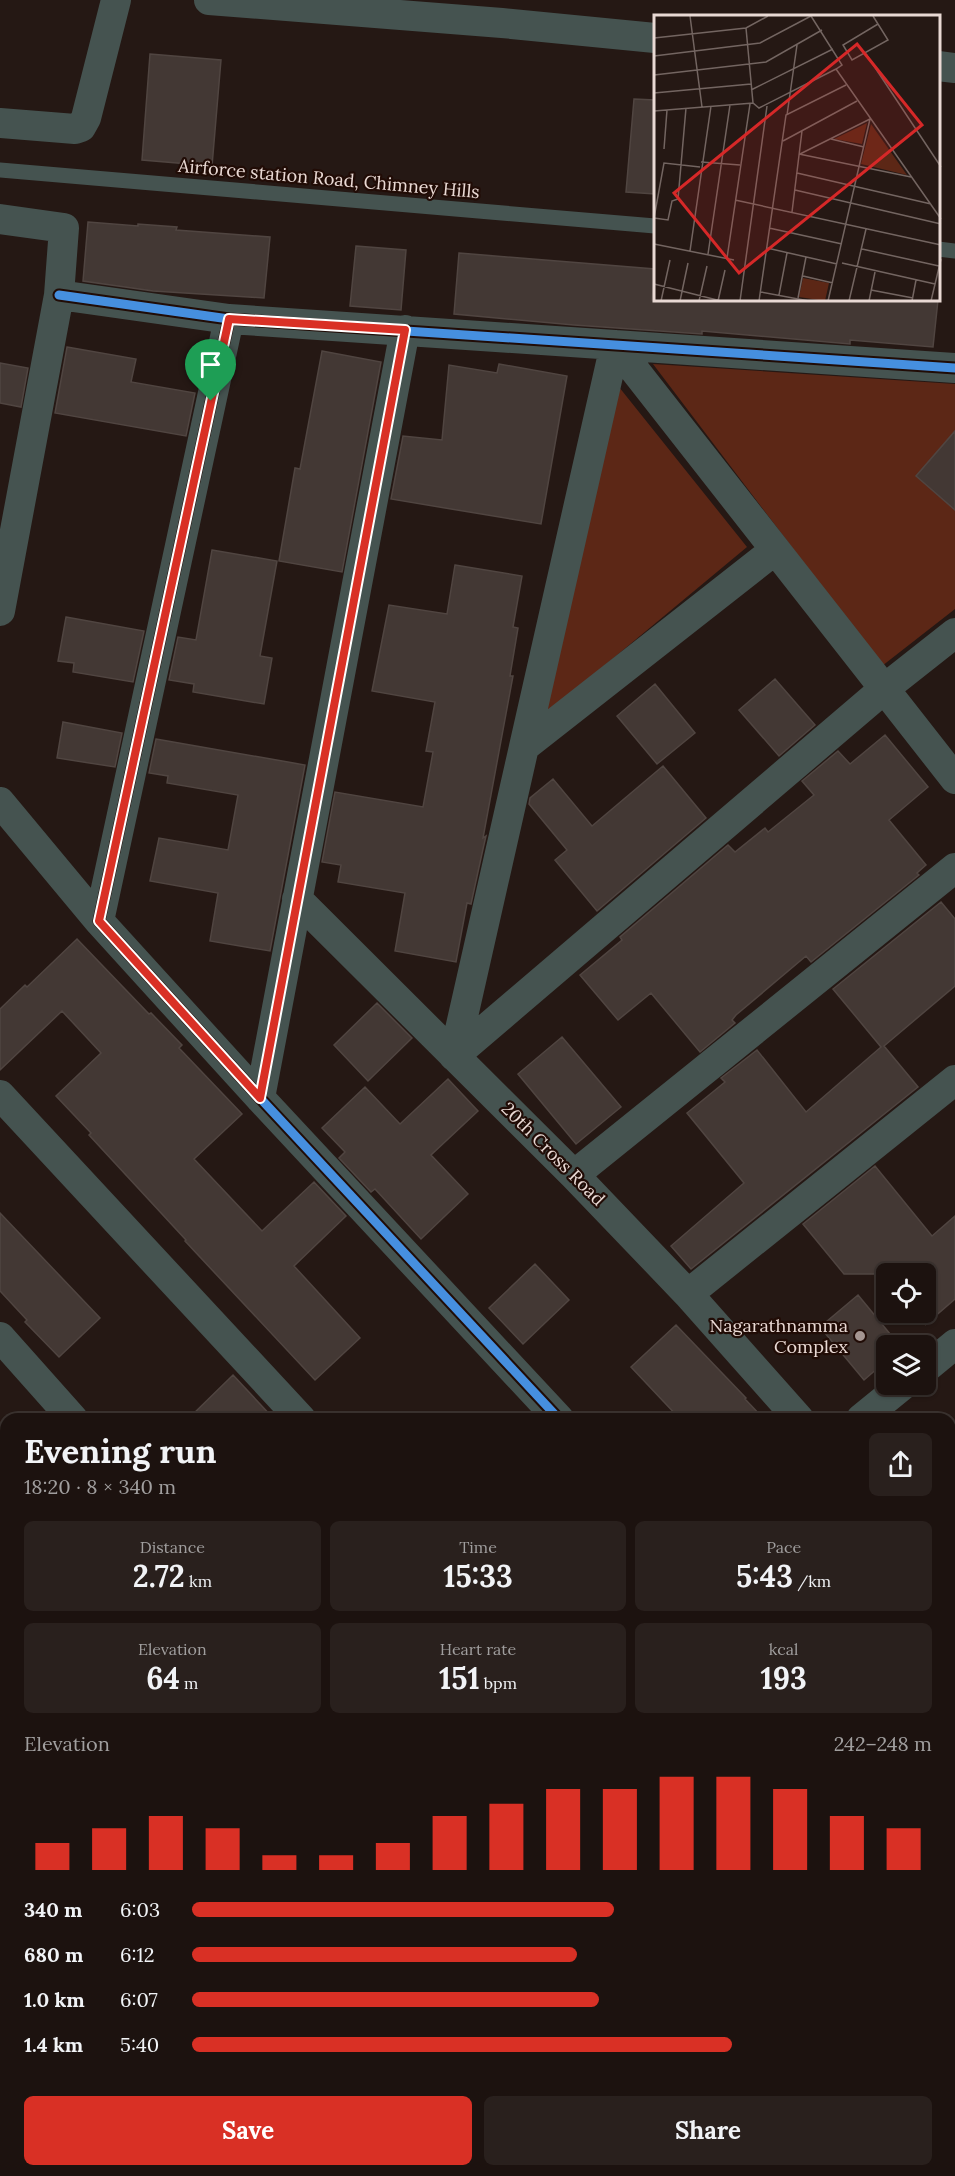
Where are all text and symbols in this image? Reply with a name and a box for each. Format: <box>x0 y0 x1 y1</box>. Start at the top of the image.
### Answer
inset map <box>654 15 940 302</box>
street label: Airforce station Road, Chimney Hills <box>176 154 481 203</box>
pin <box>185 339 236 401</box>
icon: arrive <box>194 348 227 381</box>
street label: 20th Cross Road <box>497 1097 610 1210</box>
map controls <box>876 1263 936 1395</box>
button: locate <box>876 1263 936 1323</box>
place label: Nagarathnamma Complex <box>710 1314 848 1358</box>
marker: Nagarathnamma Complex <box>853 1329 867 1343</box>
button: layers <box>876 1335 936 1395</box>
text: Evening run <box>24 1430 216 1472</box>
button: share <box>869 1433 932 1496</box>
text: 18:20 · 8 × 340 m <box>24 1474 176 1499</box>
text: Distance <box>140 1537 205 1557</box>
text: Time <box>459 1537 497 1557</box>
text: Pace <box>766 1537 801 1557</box>
text: 2.72 <box>133 1557 185 1595</box>
text: 15:33 <box>443 1557 513 1595</box>
text: 5:43 <box>736 1557 793 1595</box>
text: km <box>185 1571 212 1591</box>
text: /km <box>793 1571 831 1591</box>
text: Elevation <box>138 1639 207 1659</box>
text: Heart rate <box>440 1639 516 1659</box>
text: kcal <box>769 1639 798 1659</box>
text: 64 <box>146 1659 180 1697</box>
text: 151 <box>439 1659 480 1697</box>
text: 193 <box>761 1659 807 1697</box>
text: m <box>180 1673 198 1693</box>
text: bpm <box>480 1673 517 1693</box>
text: Elevation <box>24 1731 110 1756</box>
text: 242–248 m <box>834 1731 932 1756</box>
text: 340 m <box>24 1897 83 1922</box>
text: 6:03 <box>120 1897 160 1922</box>
text: 680 m <box>24 1942 83 1967</box>
text: 6:12 <box>120 1942 155 1967</box>
text: 1.0 km <box>24 1987 85 2012</box>
text: 6:07 <box>120 1987 158 2012</box>
text: 1.4 km <box>24 2032 83 2057</box>
text: 5:40 <box>120 2032 159 2057</box>
button: Save <box>24 2096 472 2165</box>
button: Share <box>484 2096 932 2165</box>

